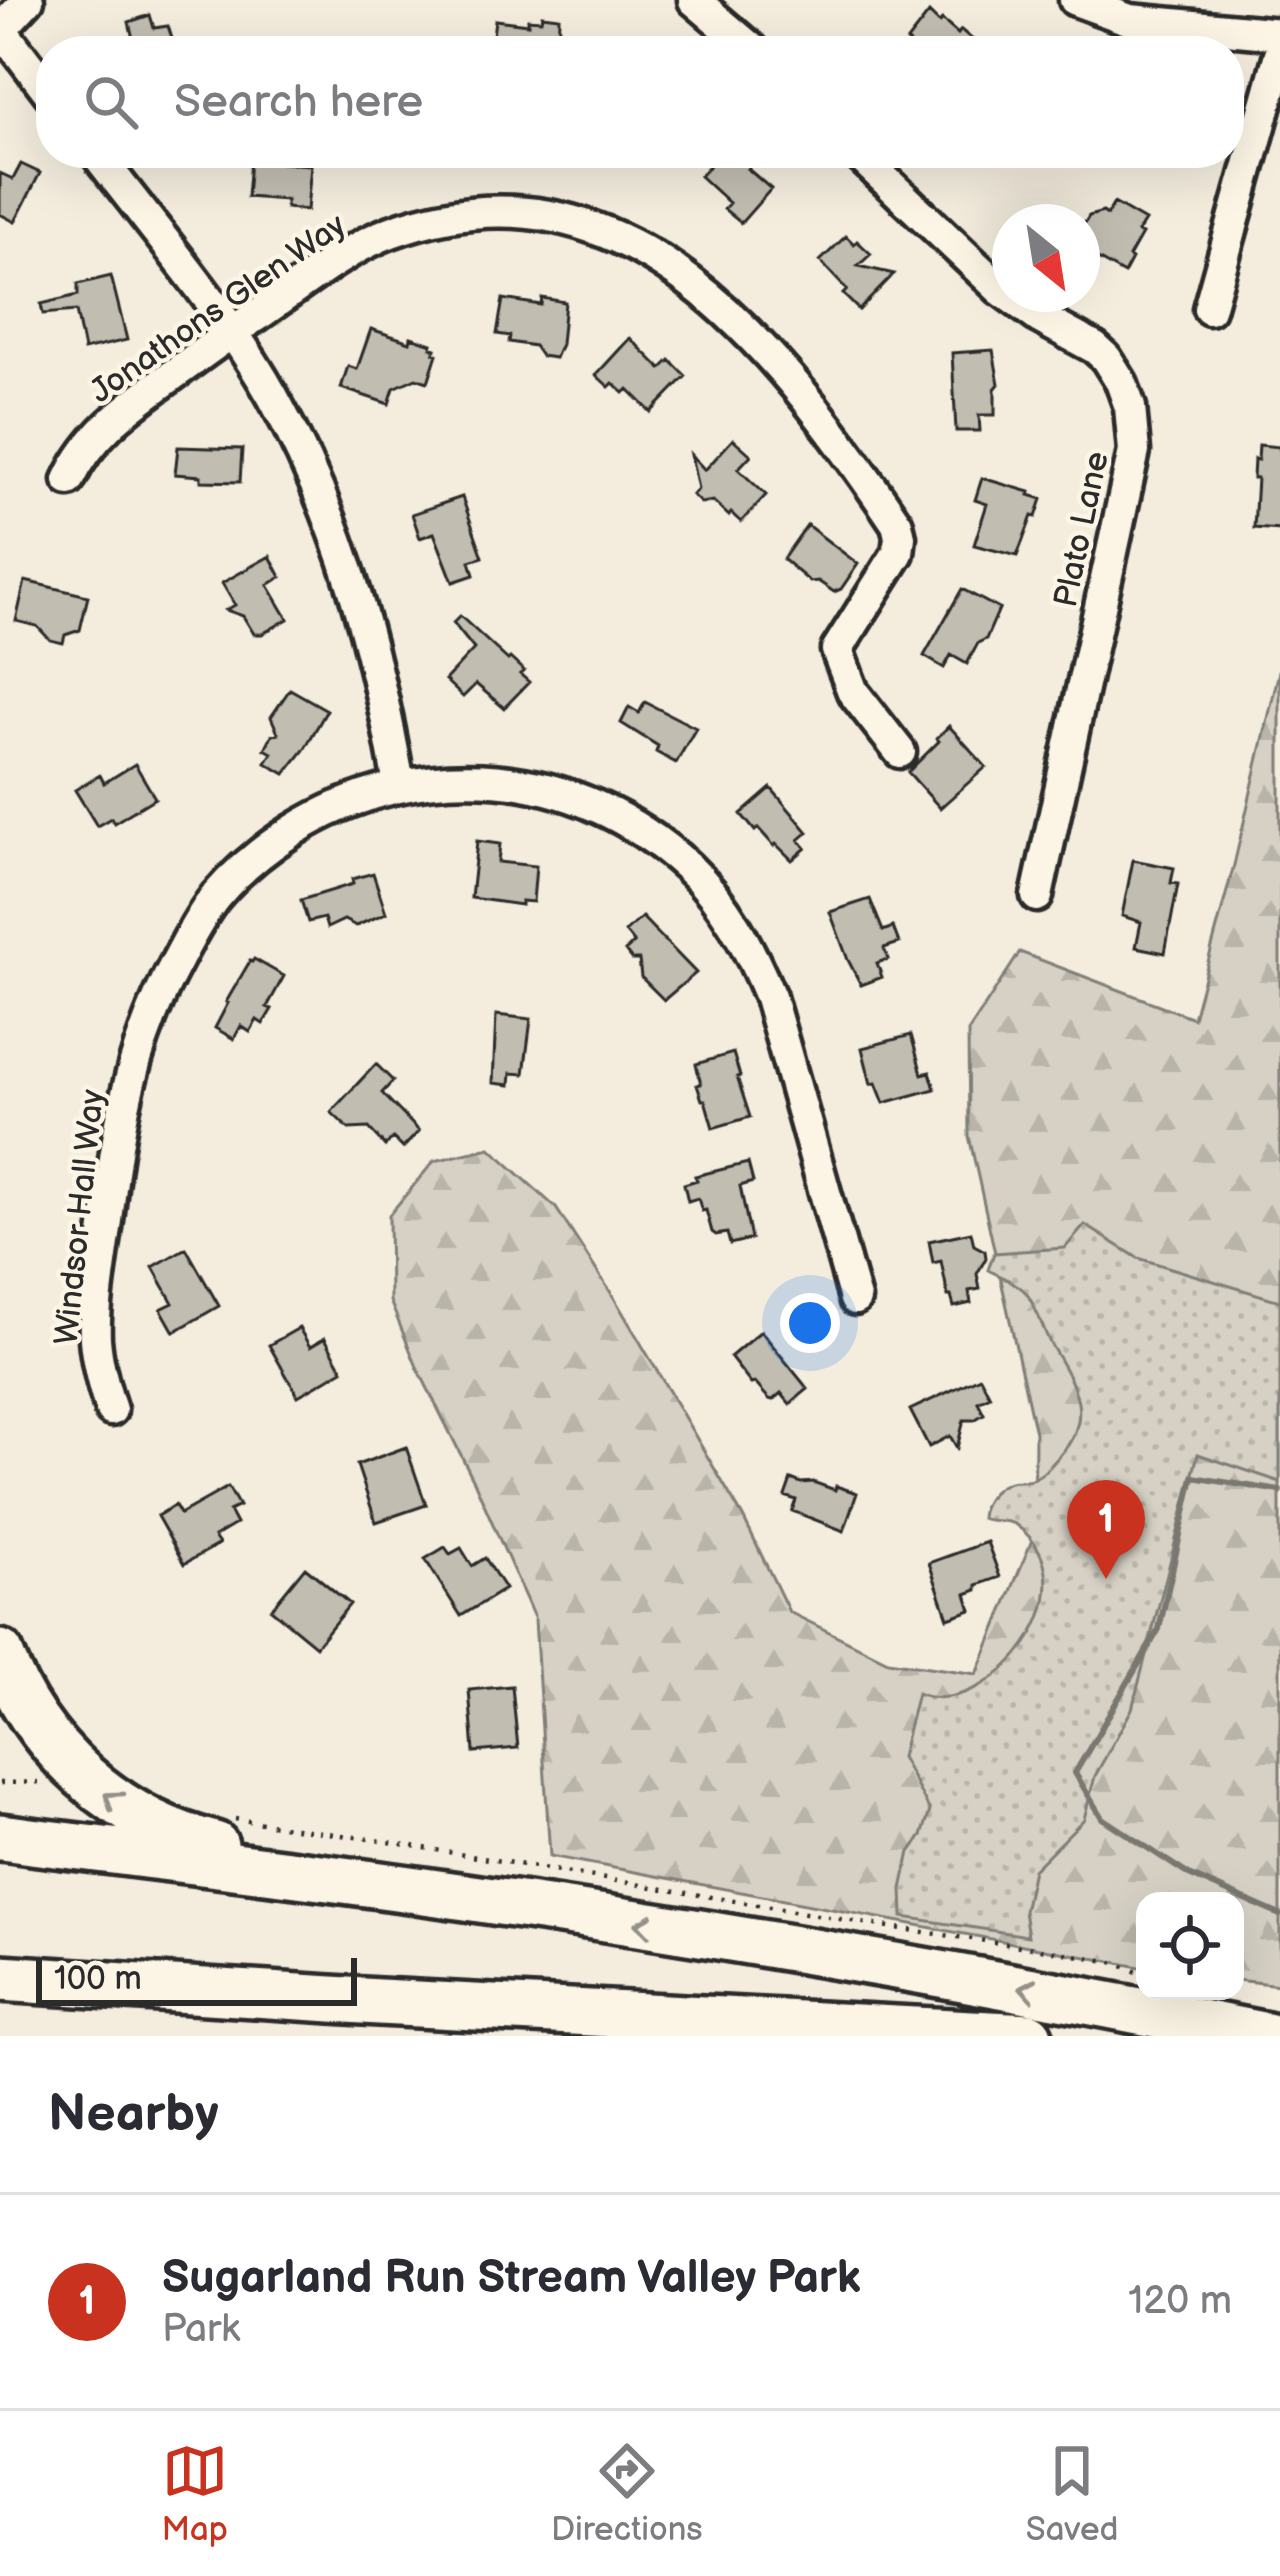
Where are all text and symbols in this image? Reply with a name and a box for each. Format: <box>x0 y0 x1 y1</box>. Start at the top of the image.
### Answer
search box <box>36 36 1244 168</box>
icon: search <box>78 69 144 135</box>
text: Search here <box>174 75 423 130</box>
north arrow <box>992 204 1100 312</box>
street label: Jonathons Glen Way <box>83 205 354 412</box>
street label: Plato Lane <box>1046 448 1118 611</box>
street label: Windsor Hall Way <box>47 1087 113 1347</box>
your location <box>780 1293 840 1353</box>
pin: 1 <box>1067 1480 1145 1579</box>
one-way arrow <box>103 1791 125 1813</box>
map controls <box>1136 1892 1244 2000</box>
button: locate <box>1136 1892 1244 2000</box>
one-way arrow <box>634 1913 654 1938</box>
scale bar <box>36 1952 357 2005</box>
text: 100 m <box>54 1959 142 1999</box>
one-way arrow <box>1019 1978 1039 2003</box>
text: Nearby <box>48 2084 219 2145</box>
text: Sugarland Run Stream Valley Park <box>162 2251 861 2306</box>
text: 1 <box>79 2278 95 2325</box>
text: 120 m <box>1128 2278 1232 2325</box>
text: Park <box>162 2306 240 2353</box>
tab: Map <box>162 2438 228 2550</box>
tab: Directions <box>551 2438 703 2550</box>
tab: Saved <box>1026 2438 1118 2550</box>

